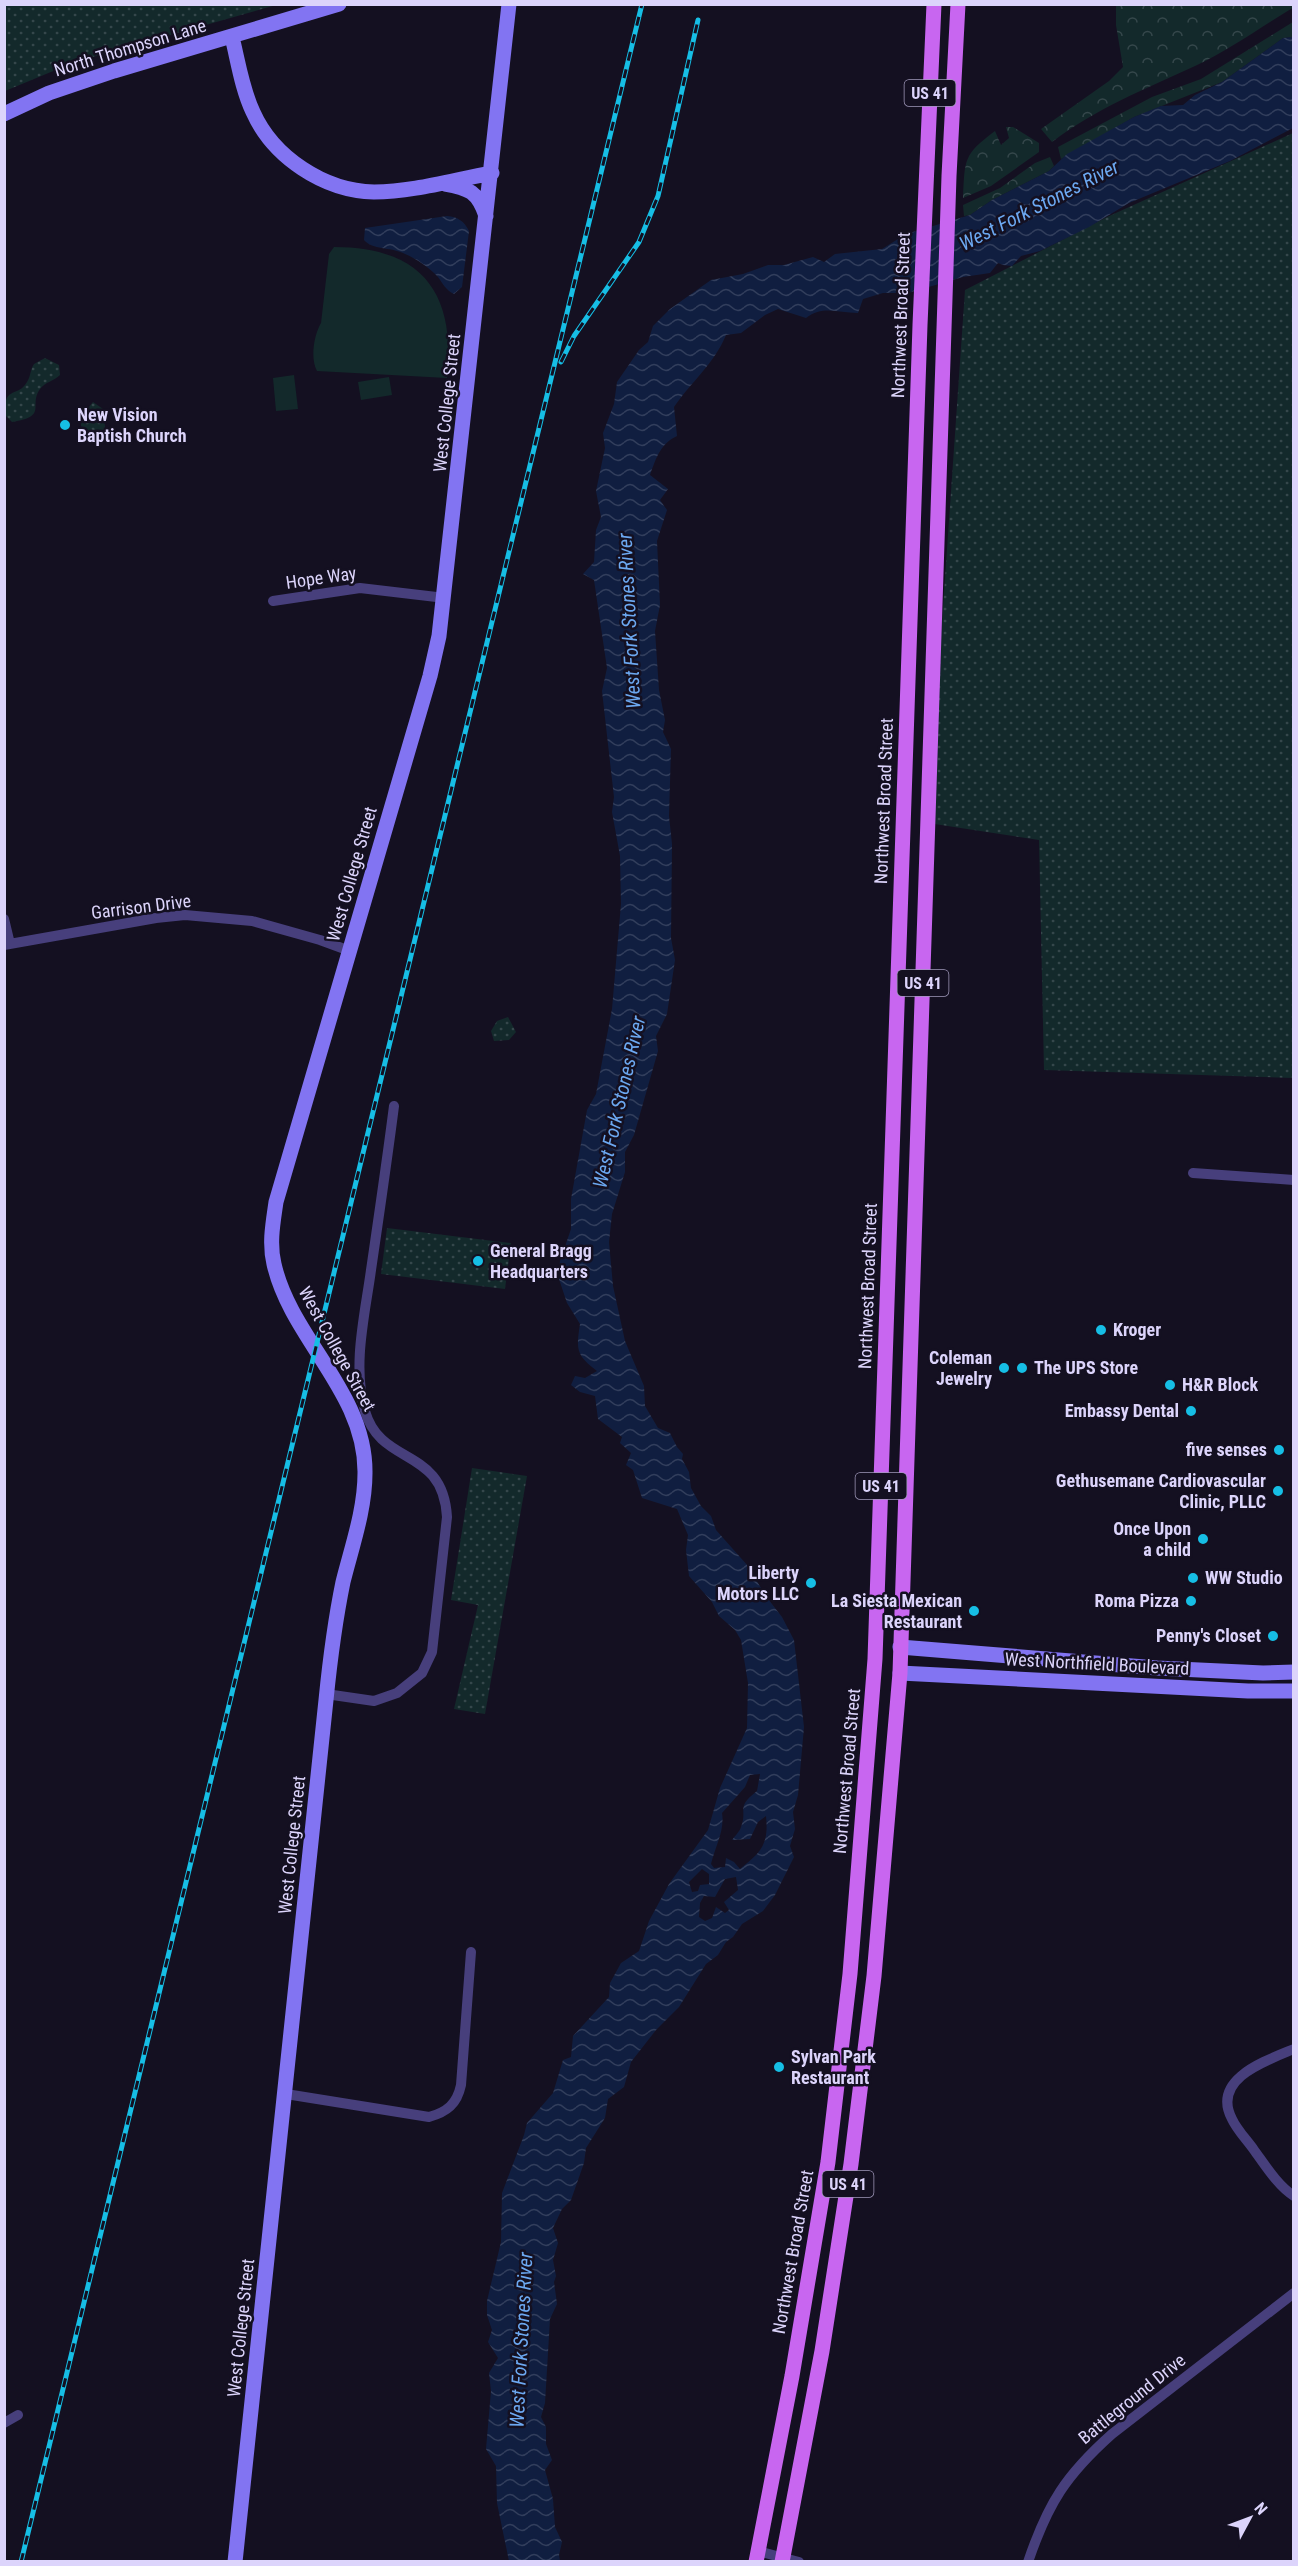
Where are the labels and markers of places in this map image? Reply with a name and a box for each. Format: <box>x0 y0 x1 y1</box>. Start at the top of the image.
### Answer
place label: New Vision Baptish Church <box>77 404 187 446</box>
marker: New Vision Baptish Church <box>58 418 72 432</box>
place label: General Bragg Headquarters <box>490 1240 592 1282</box>
marker: General Bragg Headquarters <box>471 1254 485 1268</box>
place label: Kroger <box>1113 1319 1161 1340</box>
marker: Kroger <box>1094 1323 1108 1337</box>
place label: Coleman Jewelry <box>929 1347 992 1389</box>
place label: The UPS Store <box>1034 1357 1138 1378</box>
marker: Coleman Jewelry <box>997 1361 1011 1375</box>
marker: The UPS Store <box>1015 1361 1029 1375</box>
place label: H&R Block <box>1182 1374 1258 1395</box>
marker: H&R Block <box>1163 1378 1177 1392</box>
place label: Embassy Dental <box>1065 1400 1179 1421</box>
marker: Embassy Dental <box>1184 1404 1198 1418</box>
place label: five senses <box>1186 1439 1267 1460</box>
marker: five senses <box>1272 1443 1286 1457</box>
place label: Gethusemane Cardiovascular Clinic, PLLC <box>1056 1470 1266 1512</box>
marker: Gethusemane Cardiovascular Clinic, PLLC <box>1271 1484 1285 1498</box>
place label: Once Upon a child <box>1113 1518 1191 1560</box>
marker: Once Upon a child <box>1196 1532 1210 1546</box>
place label: Liberty Motors LLC <box>717 1562 799 1604</box>
place label: WW Studio <box>1205 1567 1283 1588</box>
marker: WW Studio <box>1186 1571 1200 1585</box>
marker: Liberty Motors LLC <box>804 1576 818 1590</box>
place label: La Siesta Mexican Restaurant <box>831 1590 962 1632</box>
place label: Roma Pizza <box>1095 1590 1179 1611</box>
marker: Roma Pizza <box>1184 1594 1198 1608</box>
marker: La Siesta Mexican Restaurant <box>967 1604 981 1618</box>
place label: Penny's Closet <box>1156 1625 1261 1646</box>
marker: Penny's Closet <box>1266 1629 1280 1643</box>
place label: Sylvan Park Restaurant <box>791 2046 876 2088</box>
marker: Sylvan Park Restaurant <box>772 2060 786 2074</box>

